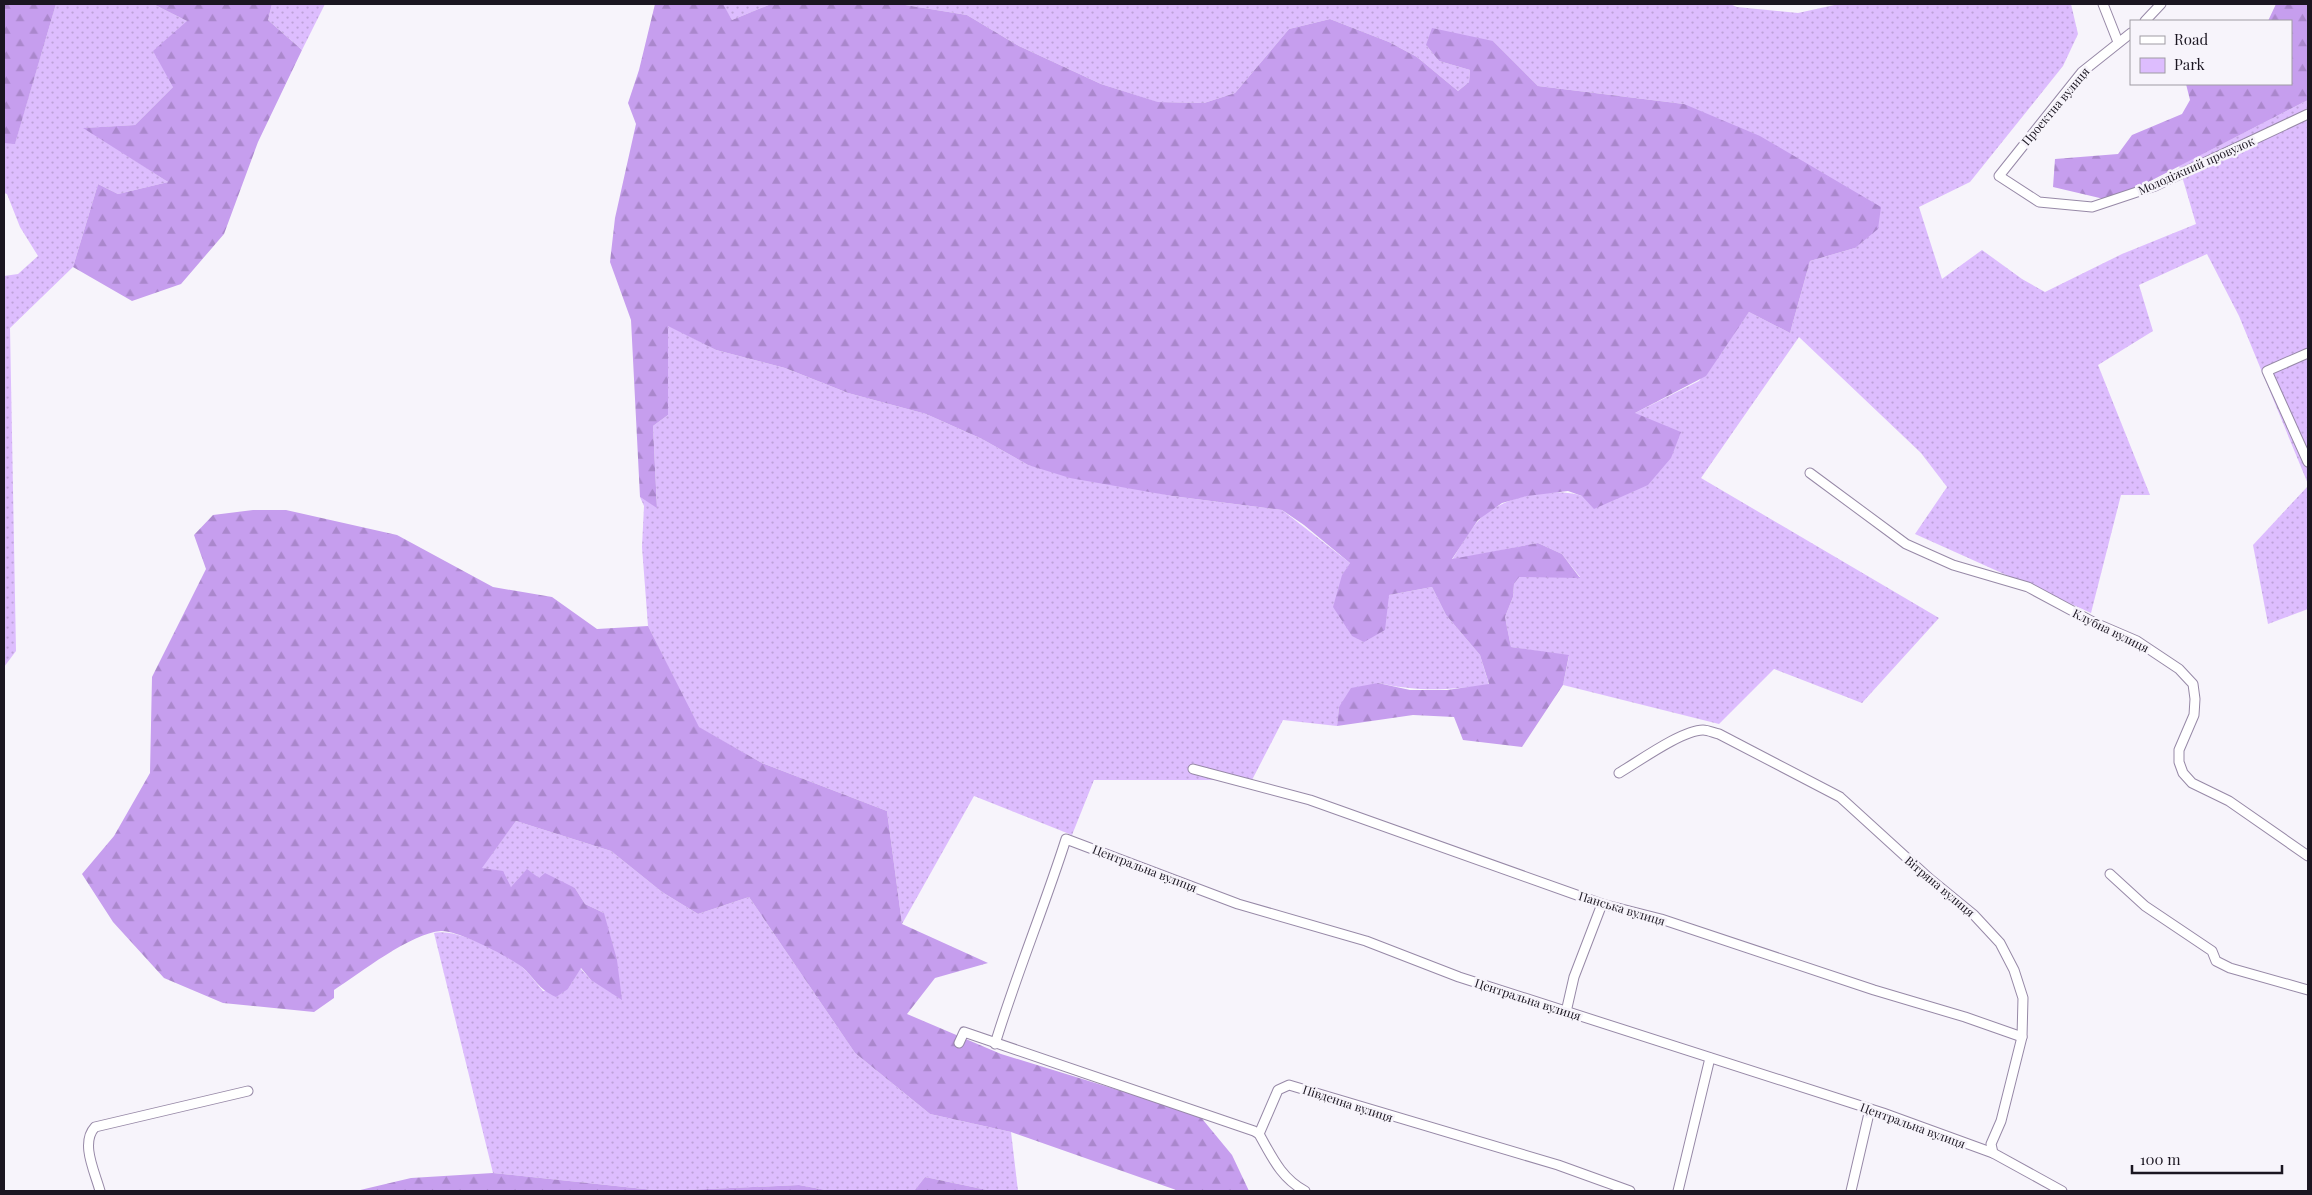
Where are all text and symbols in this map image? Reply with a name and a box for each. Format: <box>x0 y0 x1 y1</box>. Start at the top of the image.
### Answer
legend <box>2130 20 2292 85</box>
text: Road <box>2174 29 2208 49</box>
text: Park <box>2174 54 2206 74</box>
street label: Проектна вулиця <box>2017 63 2093 149</box>
street label: Молодіжний провулок <box>2135 132 2257 198</box>
street label: Клубна вулиця <box>2070 605 2152 656</box>
street label: Центральна вулиця <box>1091 841 1200 895</box>
street label: Вітряна вулиця <box>1902 852 1979 920</box>
street label: Панська вулиця <box>1577 887 1668 929</box>
street label: Центральна вулиця <box>1473 974 1584 1024</box>
street label: Південна вулиця <box>1301 1081 1396 1125</box>
street label: Центральна вулиця <box>1858 1099 1968 1152</box>
scale bar <box>2132 1142 2282 1174</box>
text: 100 m <box>2140 1149 2181 1169</box>

